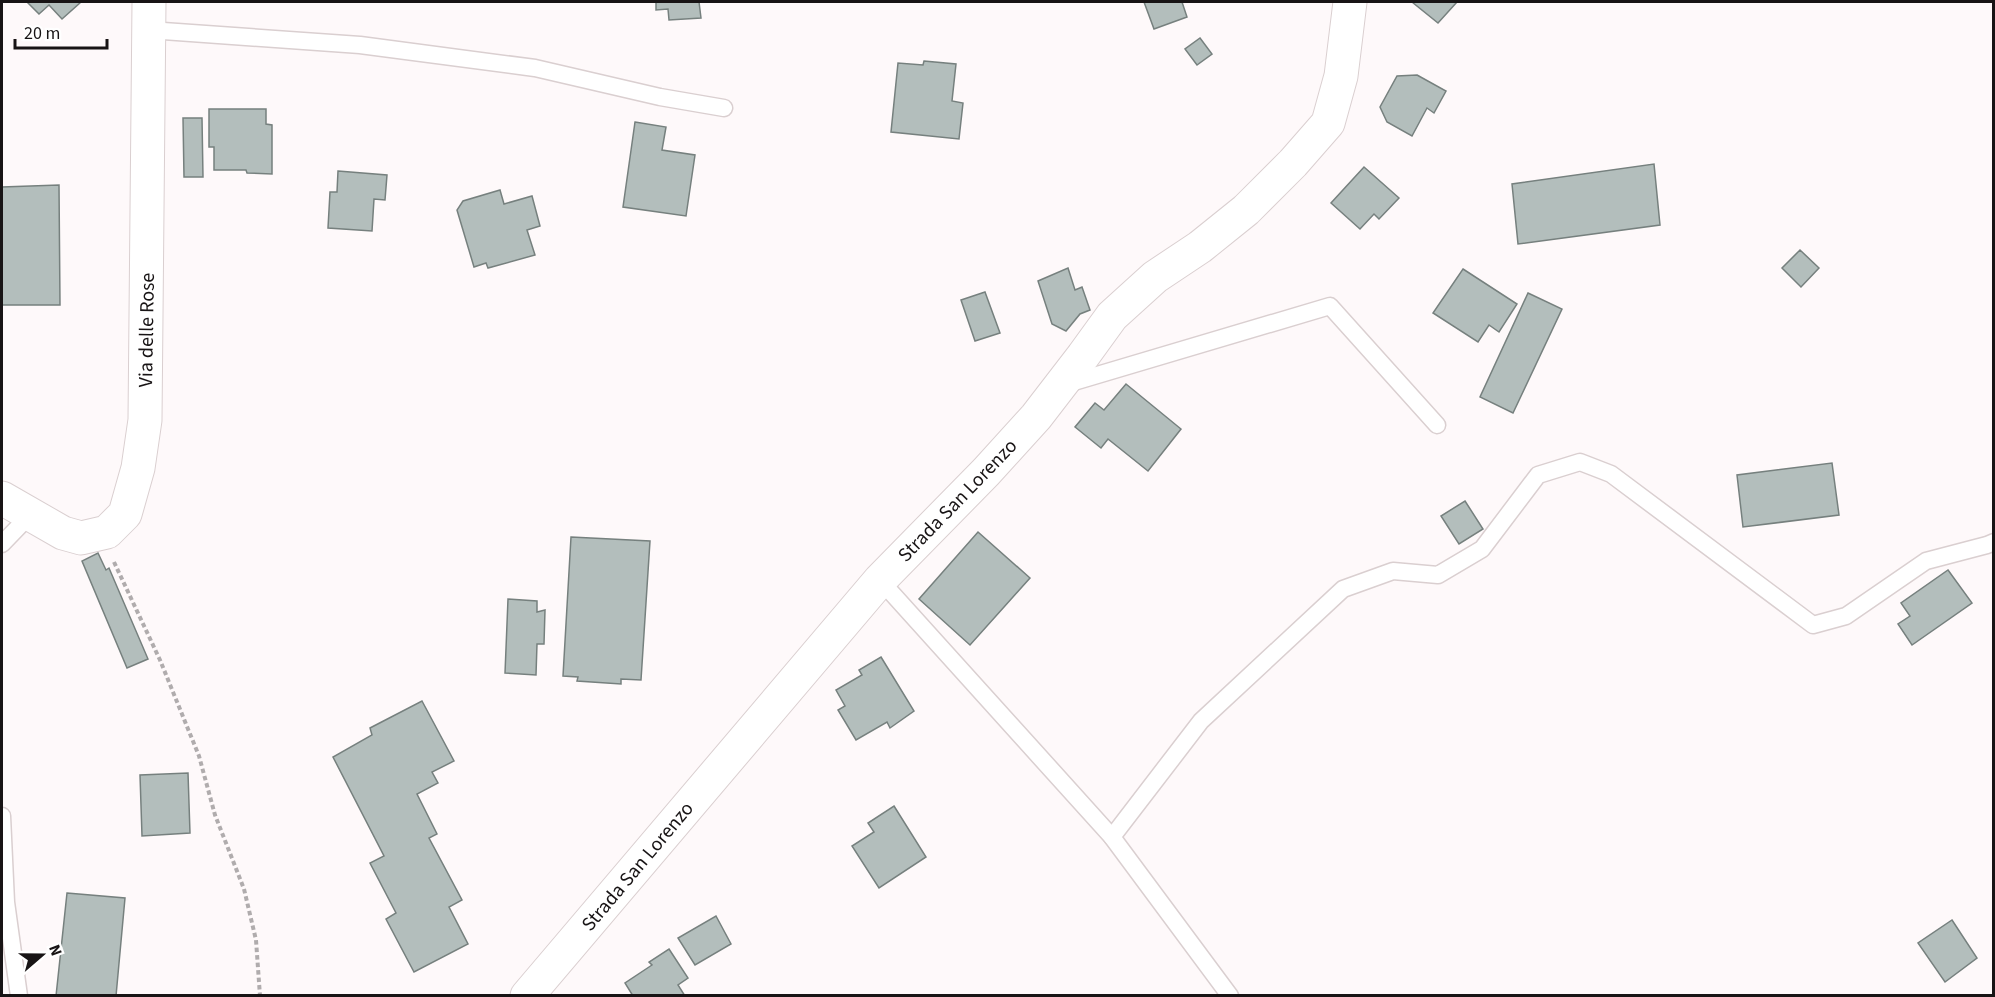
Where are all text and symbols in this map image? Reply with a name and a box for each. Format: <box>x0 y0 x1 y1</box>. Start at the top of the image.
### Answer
scale bar <box>15 12 106 50</box>
text: 20 m <box>24 21 60 46</box>
street label: Via delle Rose <box>132 272 162 388</box>
street label: Strada San Lorenzo <box>892 433 1024 568</box>
street label: Strada San Lorenzo <box>575 796 700 937</box>
north arrow <box>12 925 72 985</box>
text: N <box>43 941 67 959</box>

